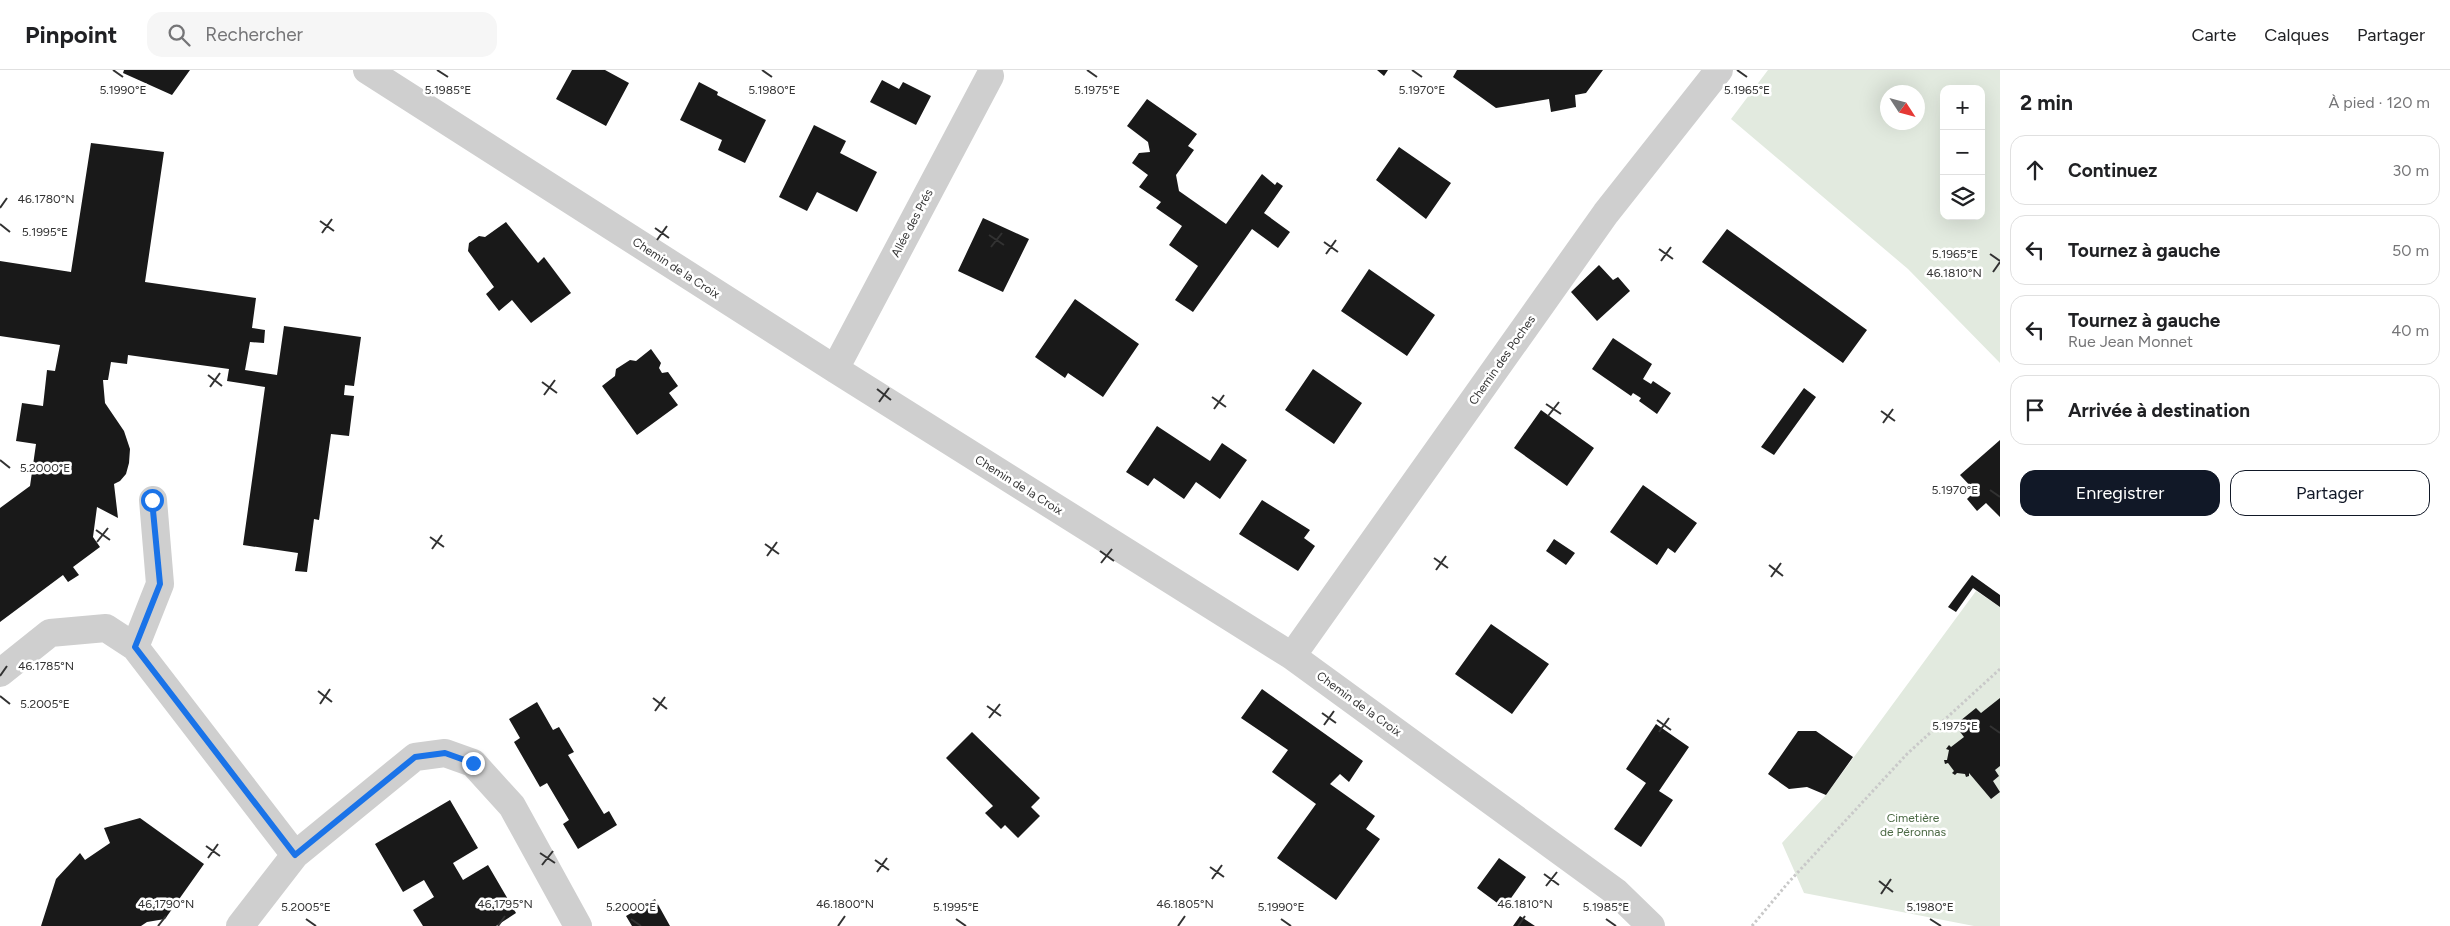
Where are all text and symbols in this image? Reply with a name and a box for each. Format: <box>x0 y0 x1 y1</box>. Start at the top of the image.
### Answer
search box <box>147 12 497 57</box>
text: Pinpoint <box>25 20 117 49</box>
icon: search <box>165 21 193 49</box>
text: Rechercher <box>205 23 303 46</box>
text: Carte <box>2191 24 2236 46</box>
text: Calques <box>2264 24 2329 46</box>
text: Partager <box>2357 24 2425 46</box>
text: 5.1990°E <box>99 83 147 97</box>
text: 5.1985°E <box>425 83 471 97</box>
text: 5.1980°E <box>748 83 796 97</box>
text: 5.1975°E <box>1074 83 1120 97</box>
text: 5.1970°E <box>1399 83 1445 97</box>
text: 5.1965°E <box>1724 83 1770 97</box>
north arrow <box>1880 85 1925 130</box>
map controls <box>1940 85 1985 220</box>
button: + <box>1940 85 1985 130</box>
text: 2 min <box>2020 90 2073 115</box>
text: À pied · 120 m <box>2329 93 2430 112</box>
button: − <box>1940 130 1985 175</box>
icon: ahead <box>2021 156 2049 184</box>
text: Continuez <box>2068 159 2157 182</box>
text: 30 m <box>2392 161 2429 180</box>
button: layers <box>1940 175 1985 220</box>
street label: Allée des Prés <box>888 186 936 259</box>
text: 46.1780°N <box>18 192 74 206</box>
text: 5.1995°E <box>22 225 68 239</box>
street label: Chemin de la Croix <box>630 235 722 302</box>
icon: left <box>2021 236 2049 264</box>
text: Tournez à gauche <box>2068 239 2220 262</box>
text: 50 m <box>2392 241 2429 260</box>
text: 5.1965°E <box>1932 247 1978 261</box>
text: 46.1810°N <box>1926 266 1982 280</box>
text: Tournez à gauche <box>2068 309 2220 332</box>
street label: Chemin des Poches <box>1466 312 1538 407</box>
icon: left <box>2021 316 2049 344</box>
text: 40 m <box>2391 321 2429 340</box>
text: Rue Jean Monnet <box>2068 332 2193 351</box>
icon: arrive <box>2021 396 2049 424</box>
text: Arrivée à destination <box>2068 399 2250 422</box>
street label: Chemin de la Croix <box>972 452 1066 518</box>
text: 5.2000°E <box>20 461 70 475</box>
button: Enregistrer <box>2020 470 2220 516</box>
button: Partager <box>2230 470 2430 516</box>
text: 5.1970°E <box>1932 483 1978 497</box>
route start <box>141 489 164 512</box>
text: 46.1785°N <box>18 659 74 673</box>
street label: Chemin de la Croix <box>1314 669 1404 740</box>
text: 5.2005°E <box>20 697 70 711</box>
text: 5.1975°E <box>1932 719 1978 733</box>
route end <box>462 752 485 775</box>
park label: Cimetière de Péronnas <box>1880 811 1946 839</box>
text: 46.1790°N <box>138 897 194 911</box>
text: 46.1795°N <box>477 897 533 911</box>
text: 46.1800°N <box>816 897 874 911</box>
text: 46.1805°N <box>1156 897 1214 911</box>
text: 46.1810°N <box>1497 897 1553 911</box>
text: 5.2005°E <box>281 900 331 914</box>
text: 5.2000°E <box>606 900 656 914</box>
text: 5.1995°E <box>933 900 979 914</box>
text: 5.1990°E <box>1257 900 1305 914</box>
text: 5.1985°E <box>1583 900 1629 914</box>
text: 5.1980°E <box>1906 900 1954 914</box>

